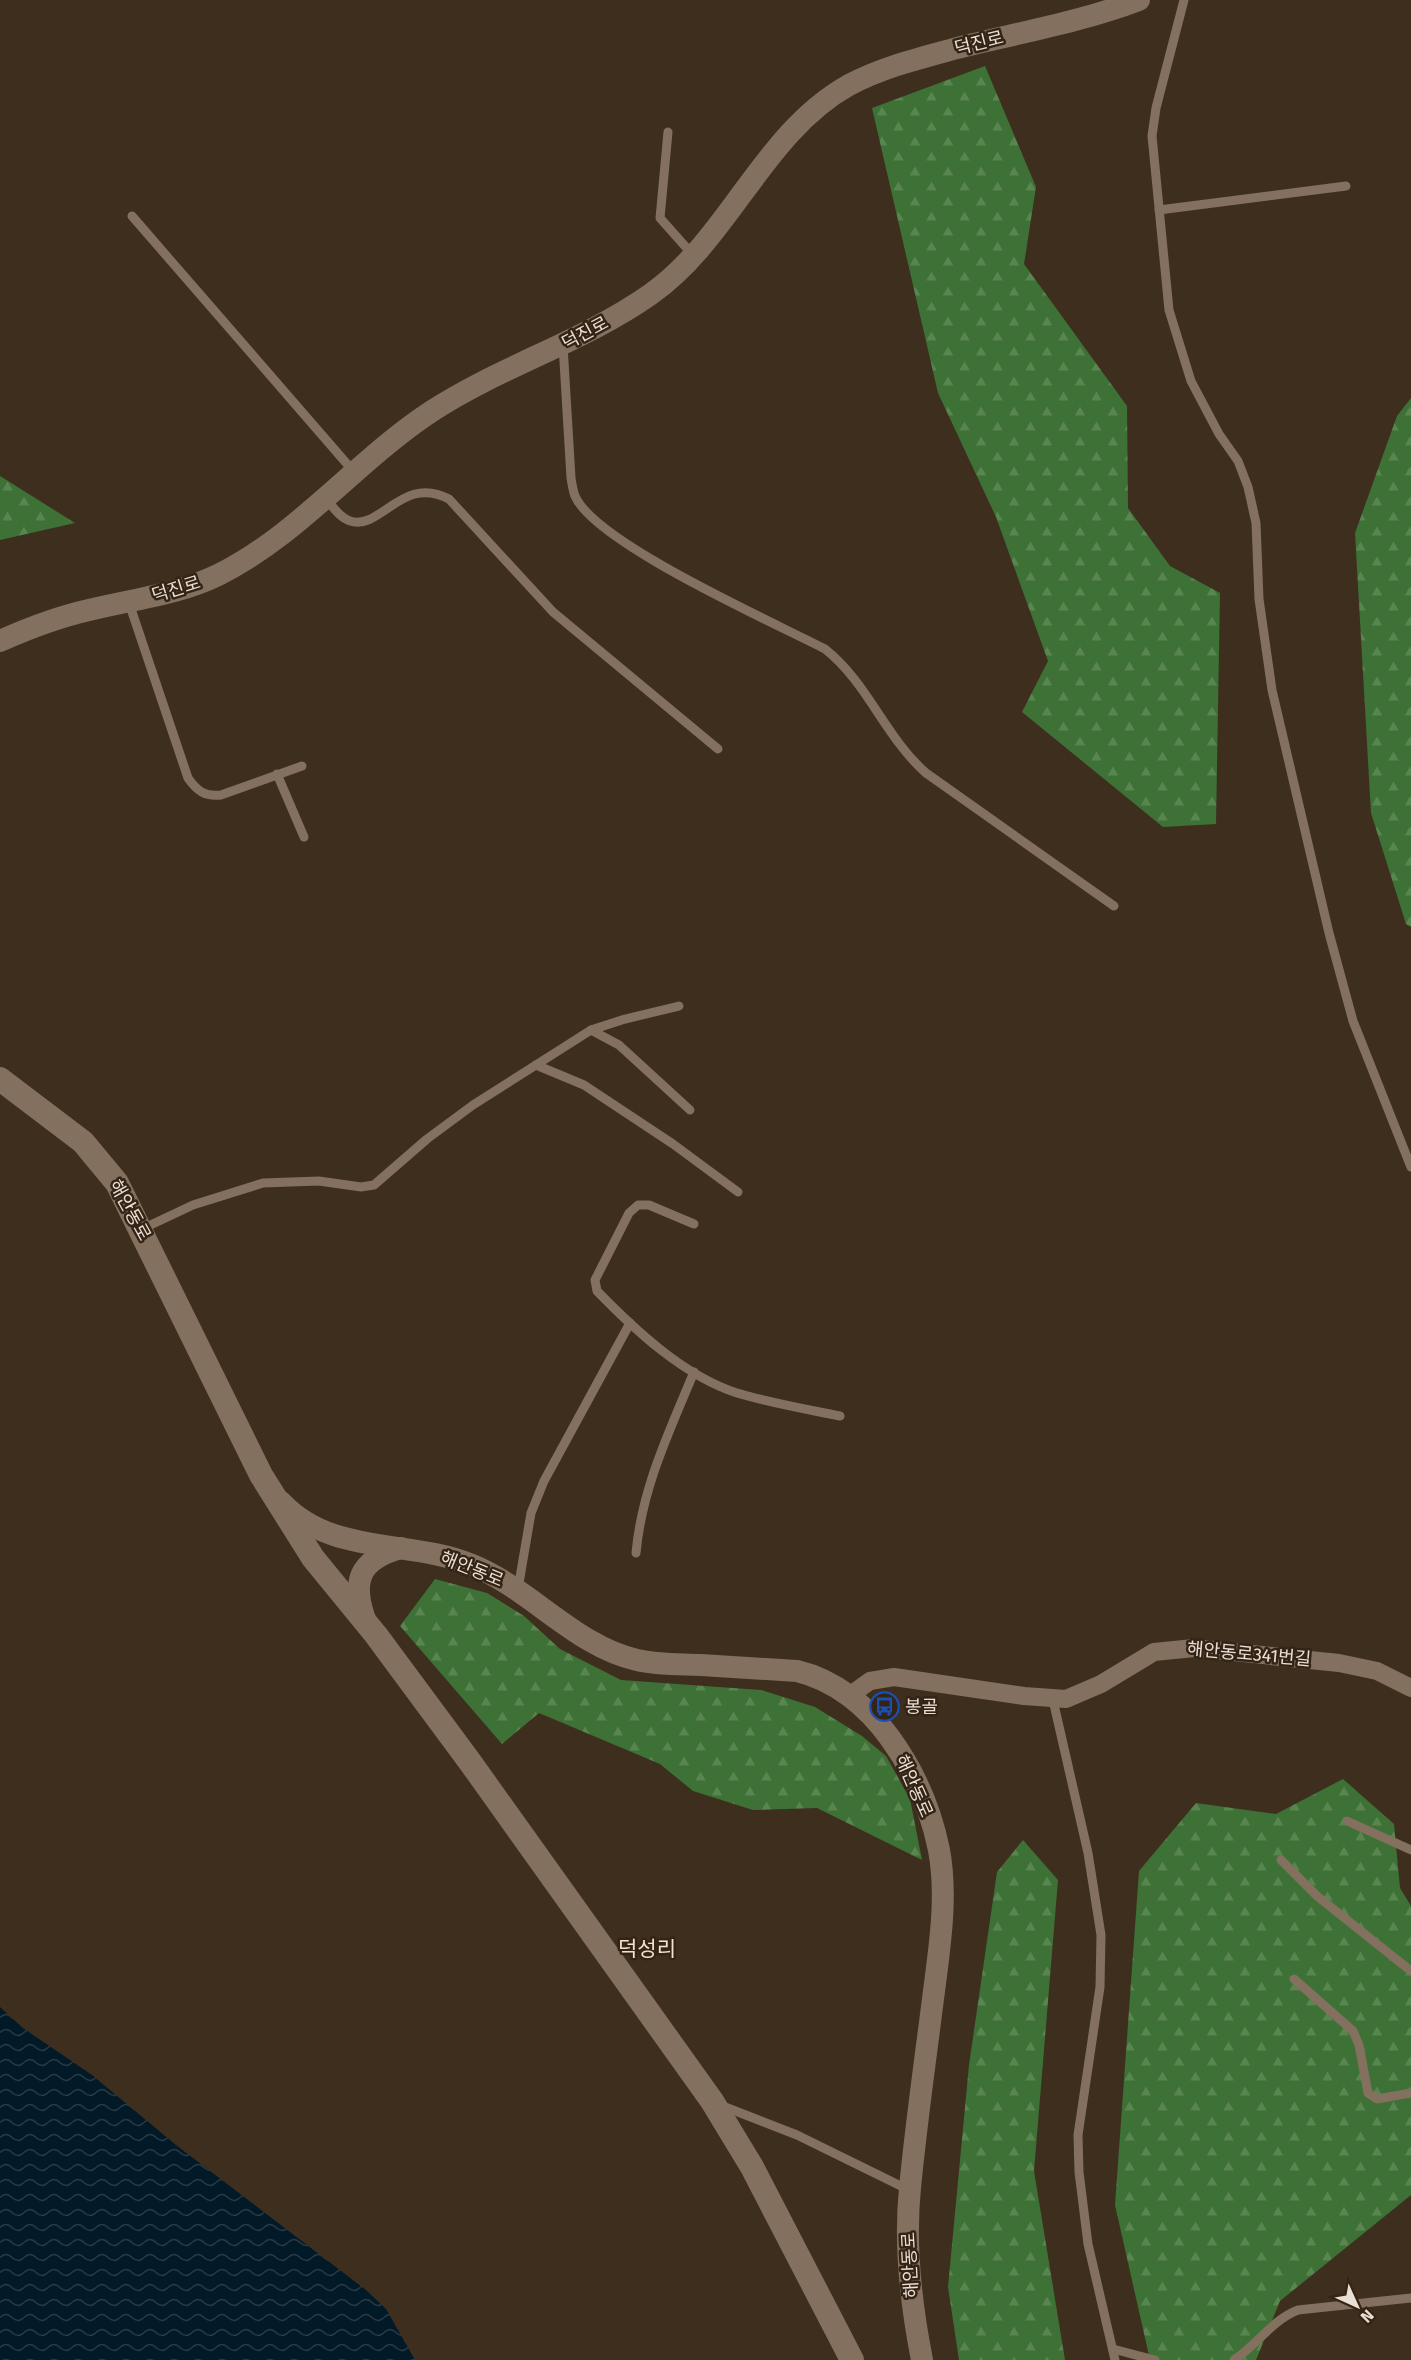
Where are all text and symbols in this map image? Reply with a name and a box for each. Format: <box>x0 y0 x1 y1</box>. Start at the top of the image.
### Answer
street label: 덕진로 <box>952 26 1006 60</box>
street label: 덕진로 <box>558 312 612 354</box>
street label: 덕진로 <box>149 571 203 607</box>
street label: 해안동로 <box>104 1176 156 1244</box>
street label: 해안동로 <box>437 1546 507 1592</box>
street label: 해안동로341번길 <box>1186 1638 1312 1670</box>
bus stop icon: 봉골 <box>868 1691 900 1723</box>
place label: 봉골 <box>905 1696 938 1718</box>
street label: 해안동로 <box>890 1751 938 1821</box>
district label: 덕성리 <box>618 1936 676 1962</box>
street label: 해안동로 <box>897 2231 923 2299</box>
north arrow <box>1327 2276 1387 2336</box>
text: N <box>1357 2306 1378 2327</box>

